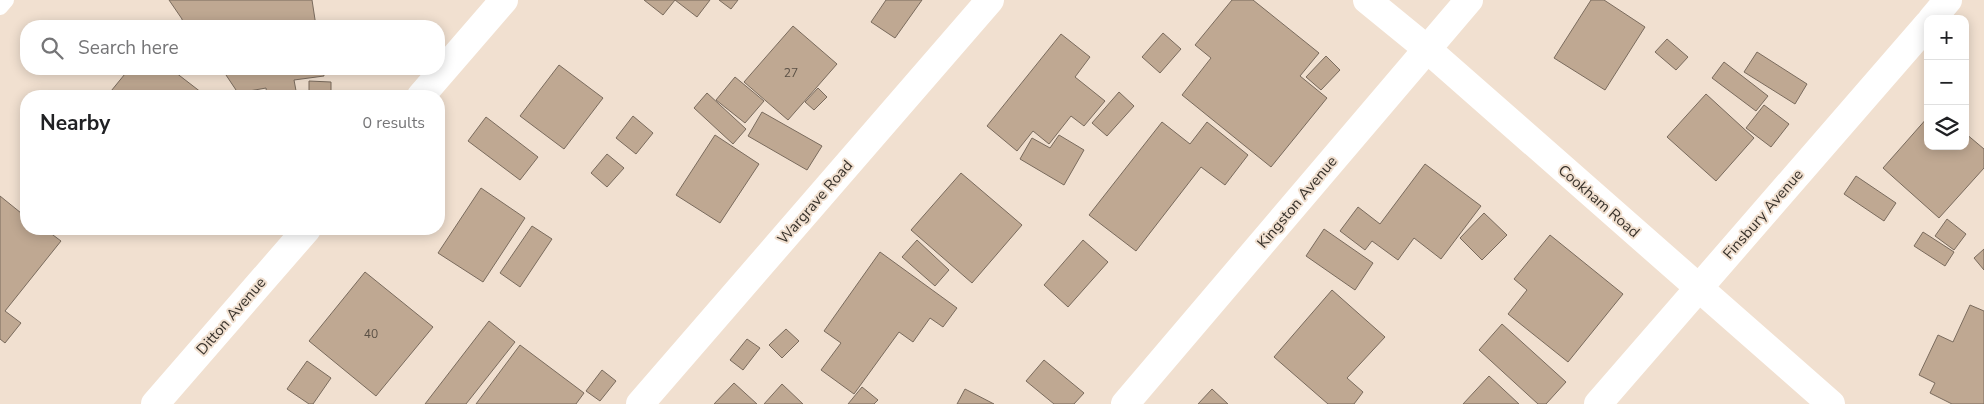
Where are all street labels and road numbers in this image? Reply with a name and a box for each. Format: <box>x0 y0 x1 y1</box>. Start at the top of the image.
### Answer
street label: Kingston Avenue <box>1253 152 1341 252</box>
street label: Wargrave Road <box>773 156 857 248</box>
street label: Cookham Road <box>1554 160 1644 242</box>
street label: Finsbury Avenue <box>1718 165 1808 263</box>
street label: Ditton Avenue <box>192 273 270 359</box>

